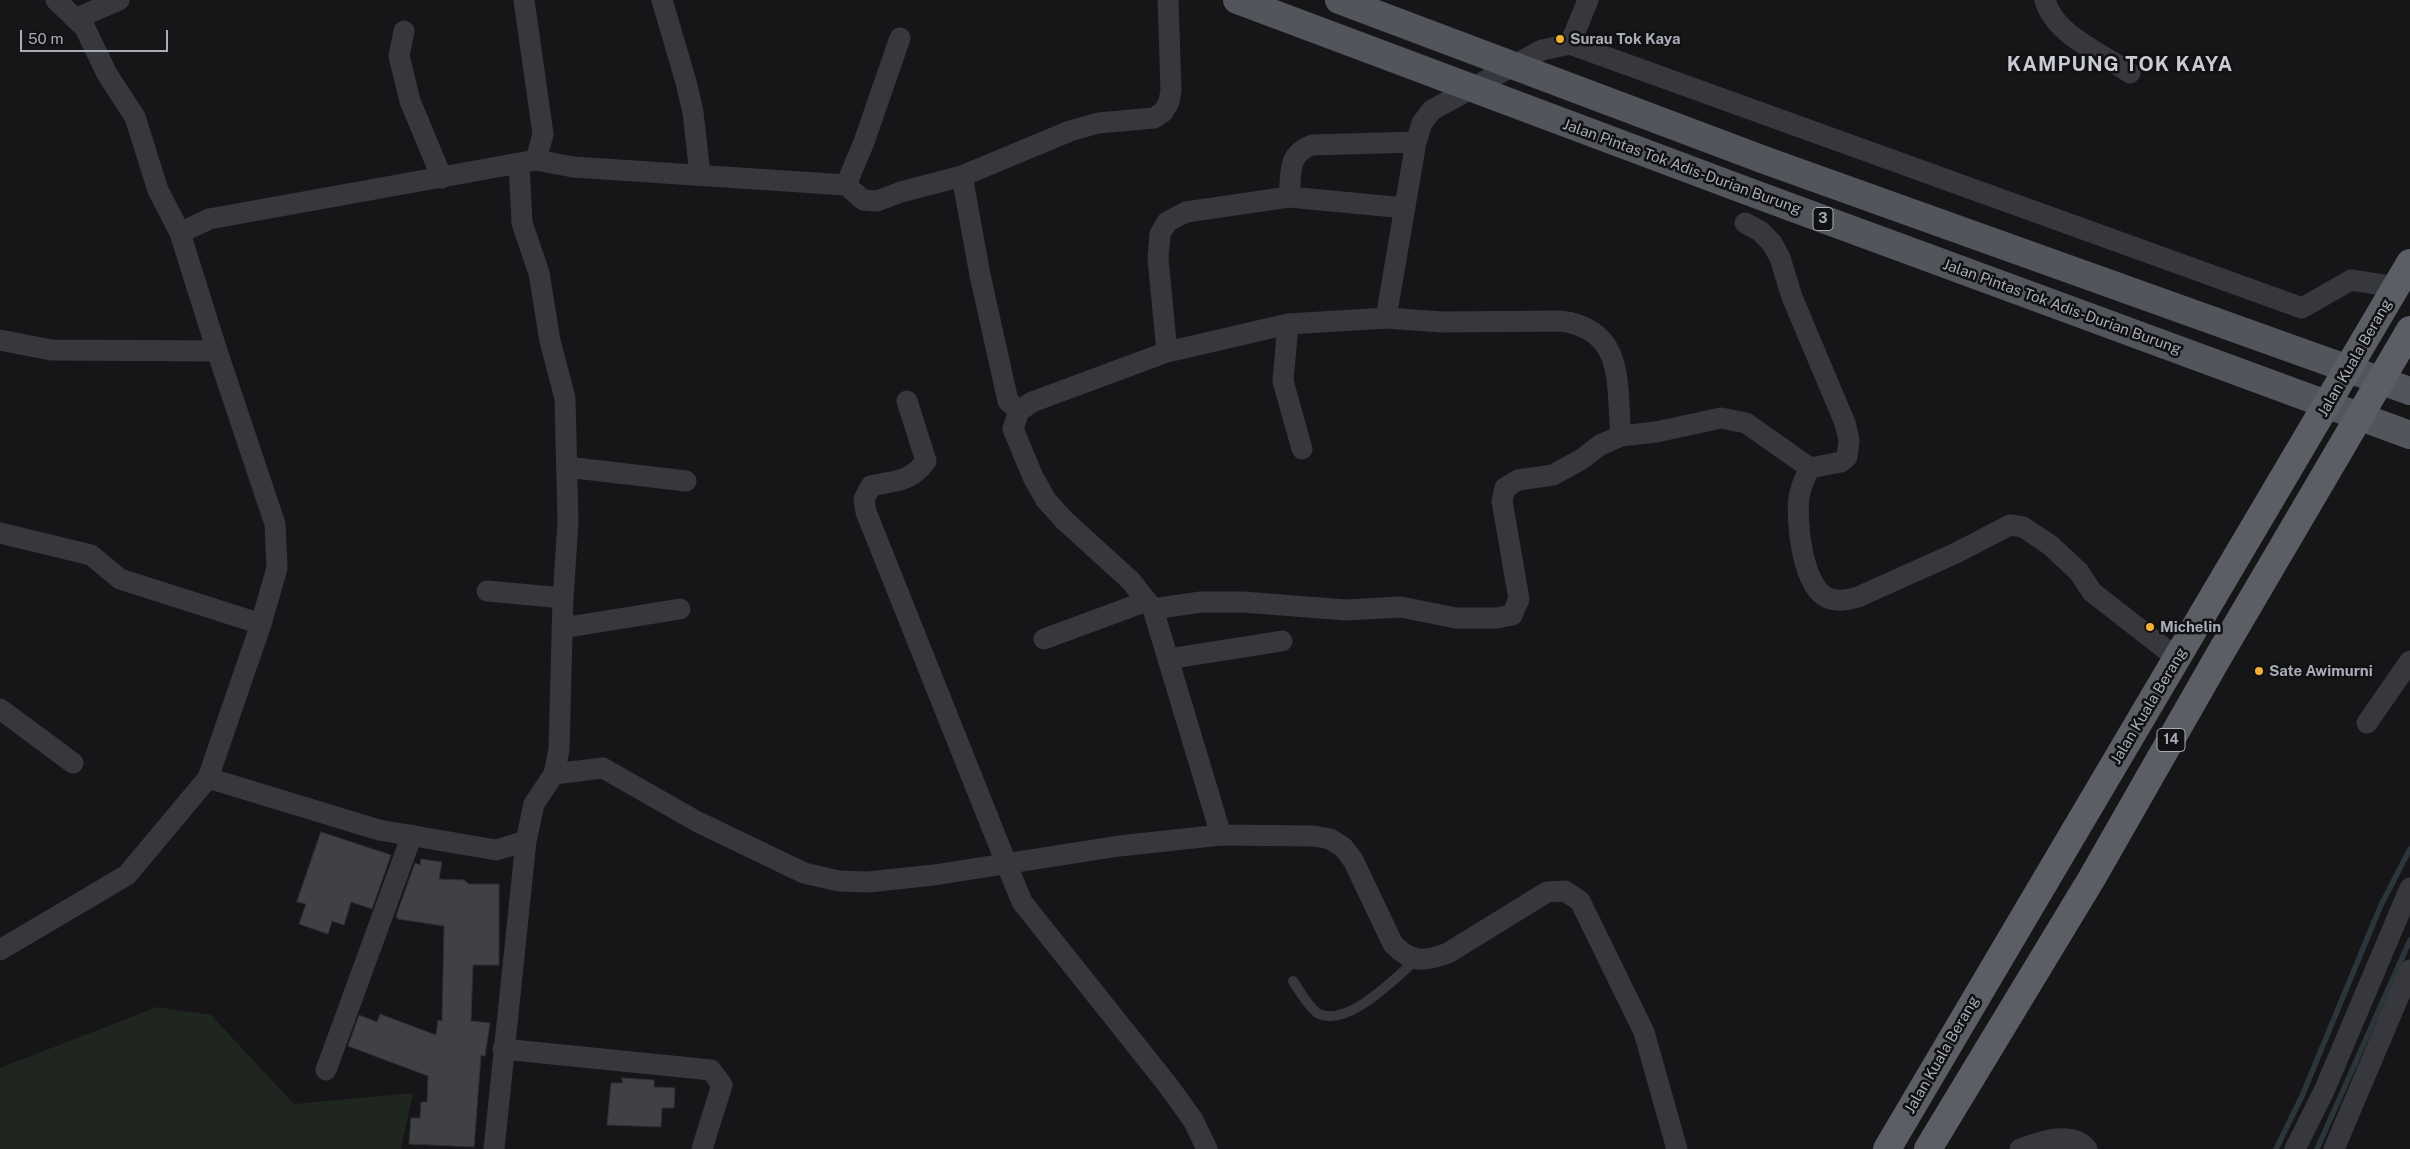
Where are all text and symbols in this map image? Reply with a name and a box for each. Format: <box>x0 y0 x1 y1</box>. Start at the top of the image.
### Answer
scale bar <box>22 20 170 52</box>
text: 50 m <box>28 30 63 47</box>
place label: Surau Tok Kaya <box>1570 30 1680 48</box>
marker: Surau Tok Kaya <box>1554 33 1566 45</box>
district label: KAMPUNG TOK KAYA <box>2005 53 2235 77</box>
street label: Jalan Pintas Tok Adis-Durian Burung <box>1560 115 1804 219</box>
road number: 3 <box>1813 208 1833 230</box>
street label: Jalan Pintas Tok Adis-Durian Burung <box>1940 255 2184 359</box>
street label: Jalan Kuala Berang <box>2314 296 2396 420</box>
place label: Michelin <box>2160 618 2221 636</box>
marker: Michelin <box>2144 621 2156 633</box>
street label: Jalan Kuala Berang <box>2107 644 2191 768</box>
place label: Sate Awimurni <box>2269 662 2373 680</box>
marker: Sate Awimurni <box>2253 665 2265 677</box>
road number: 14 <box>2157 728 2185 752</box>
street label: Jalan Kuala Berang <box>1901 993 1983 1117</box>

